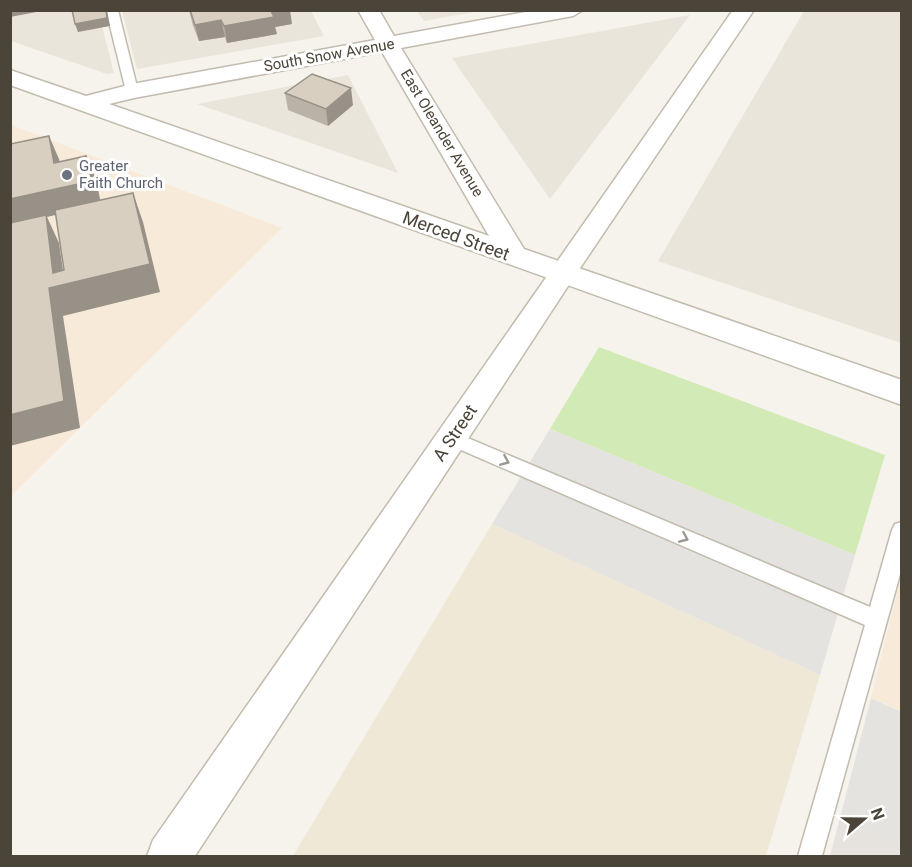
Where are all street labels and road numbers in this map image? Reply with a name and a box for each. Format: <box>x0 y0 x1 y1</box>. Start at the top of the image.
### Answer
street label: South Snow Avenue <box>262 35 396 75</box>
street label: East Oleander Avenue <box>397 66 487 200</box>
street label: Merced Street <box>400 206 513 265</box>
street label: A Street <box>428 400 481 465</box>

